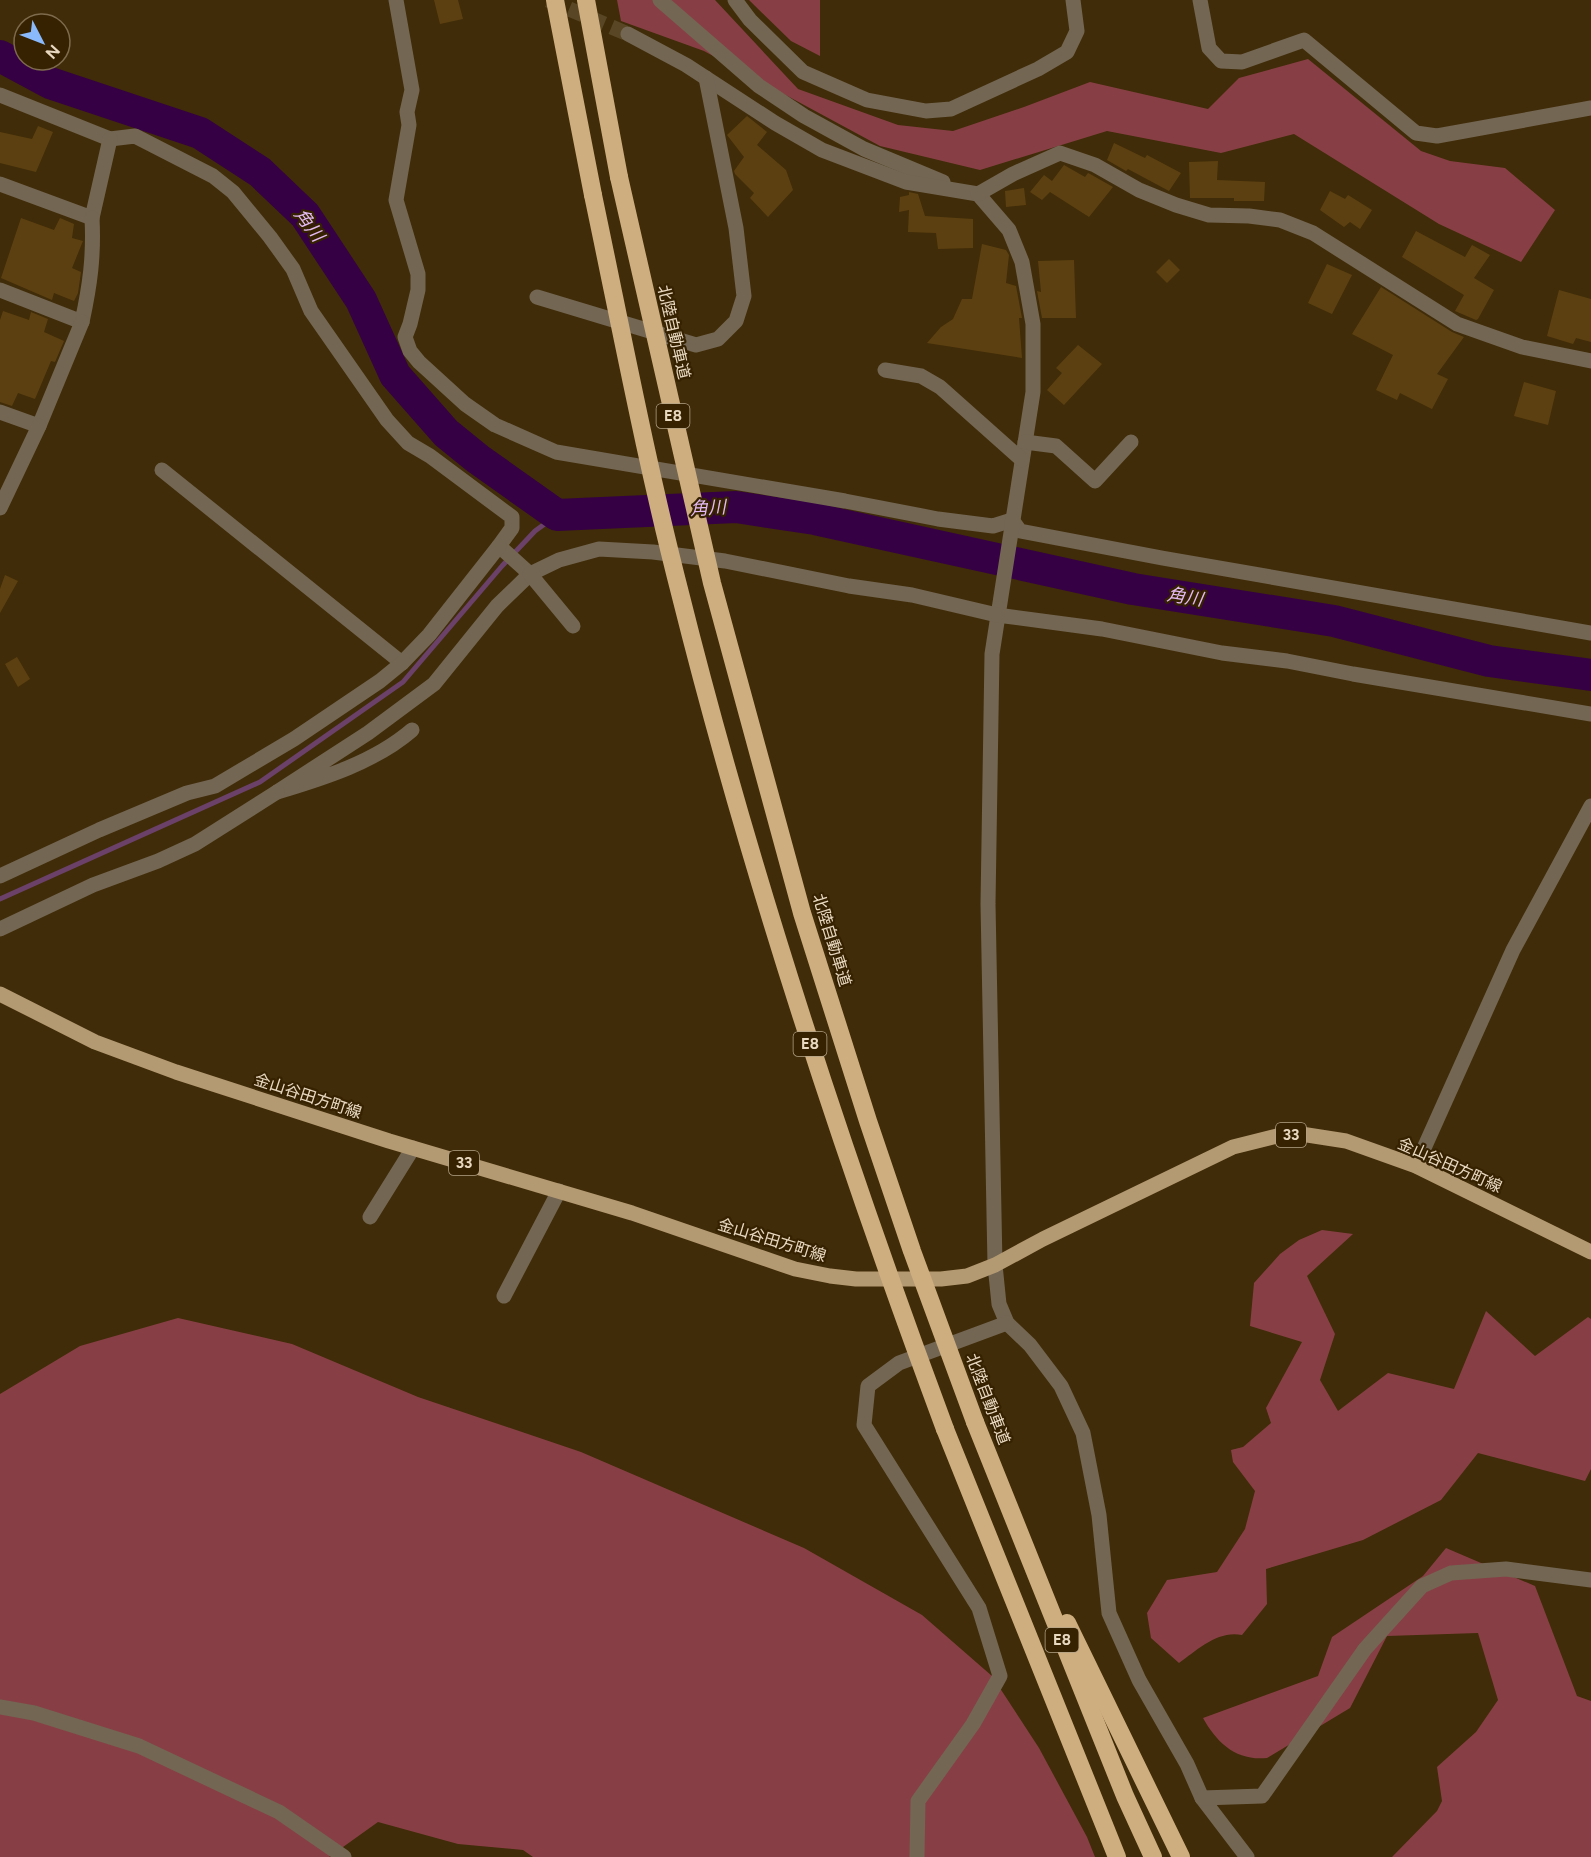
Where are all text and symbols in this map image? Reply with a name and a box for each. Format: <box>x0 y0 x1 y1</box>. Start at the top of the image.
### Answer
north arrow <box>12 12 72 72</box>
text: N <box>42 41 64 63</box>
water label: 角川 <box>289 204 330 248</box>
street label: 北陸自動車道 <box>654 283 694 381</box>
road number: E8 <box>656 404 690 428</box>
water label: 角川 <box>689 496 729 520</box>
water label: 角川 <box>1166 583 1206 611</box>
street label: 北陸自動車道 <box>809 891 855 989</box>
road number: E8 <box>794 1032 826 1056</box>
street label: 金山谷田方町線 <box>252 1070 364 1122</box>
road number: 33 <box>1276 1123 1306 1147</box>
street label: 金山谷田方町線 <box>1395 1134 1505 1196</box>
road number: 33 <box>449 1151 479 1175</box>
street label: 金山谷田方町線 <box>716 1215 828 1265</box>
street label: 北陸自動車道 <box>962 1351 1014 1447</box>
road number: E8 <box>1046 1628 1078 1652</box>

